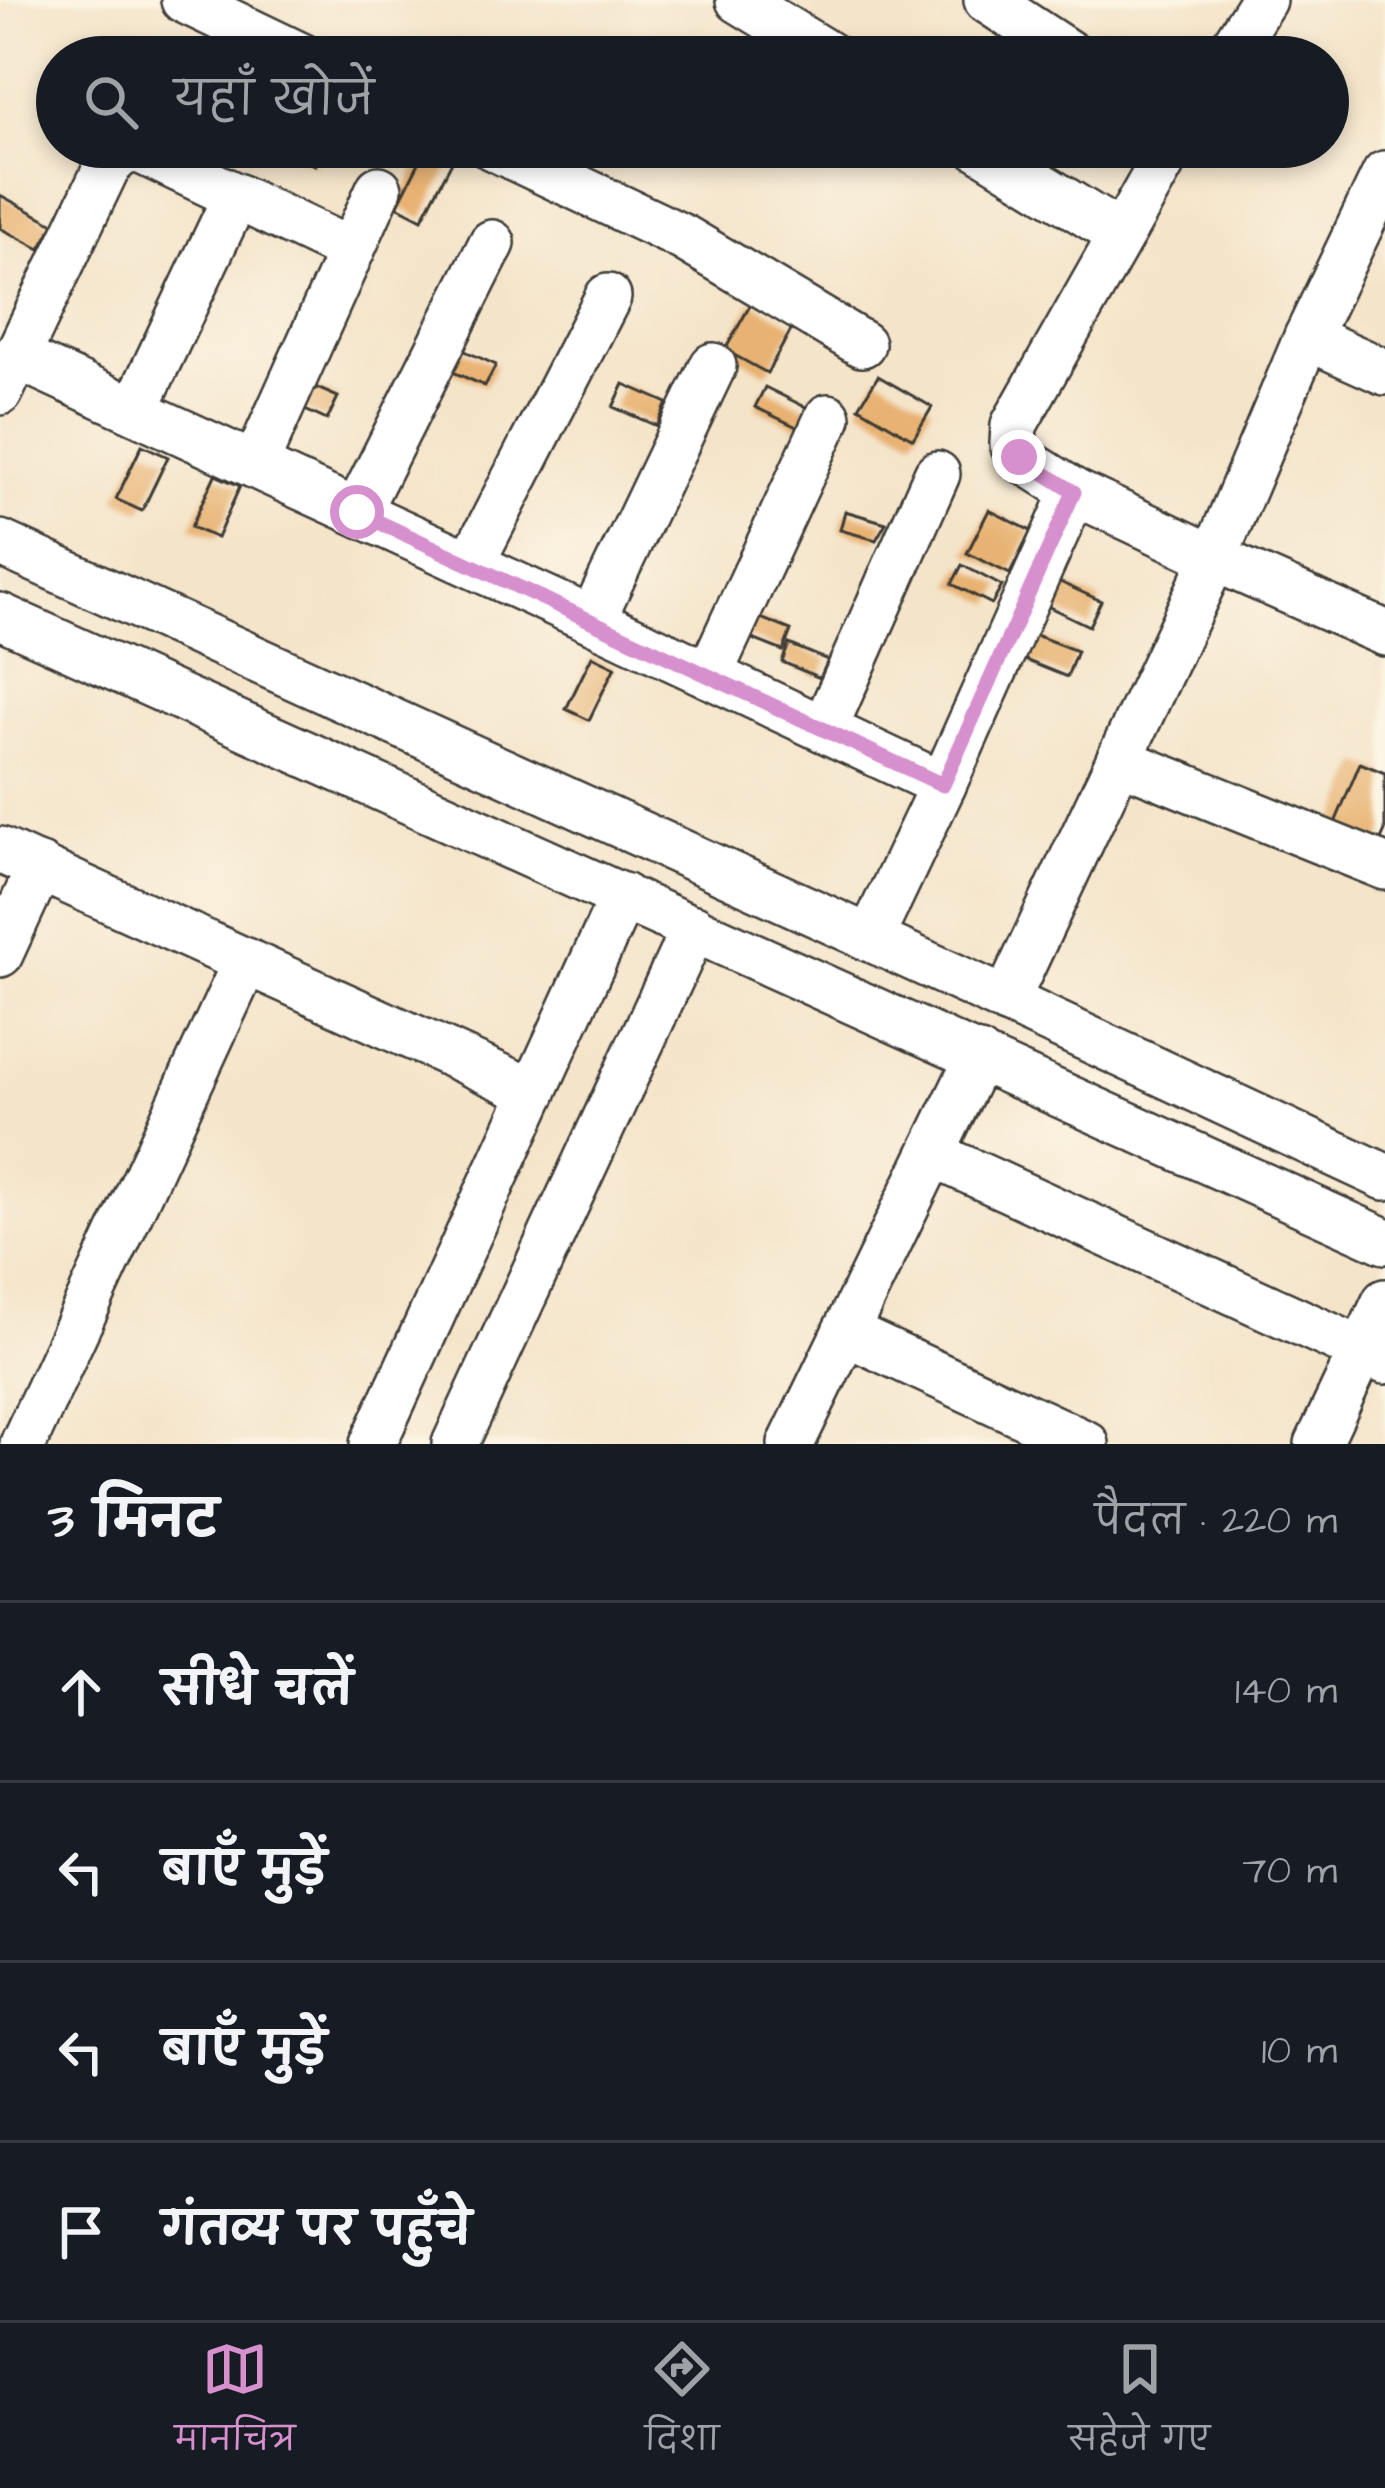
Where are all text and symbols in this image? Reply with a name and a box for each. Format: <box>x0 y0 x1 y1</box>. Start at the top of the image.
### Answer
search box <box>36 36 1349 168</box>
icon: search <box>78 69 144 135</box>
text: यहाँ खोजें <box>174 70 374 132</box>
route end <box>992 430 1046 484</box>
route start <box>330 485 384 539</box>
text: 3 मिनट <box>48 1486 218 1557</box>
text: पैदल · 220 m <box>1095 1495 1337 1549</box>
icon: ahead <box>48 1659 114 1725</box>
text: सीधे चलें <box>162 1660 353 1722</box>
text: 140 m <box>1235 1665 1337 1719</box>
icon: left <box>48 1839 114 1905</box>
text: बाएँ मुड़ें <box>162 1840 327 1902</box>
text: 70 m <box>1242 1845 1337 1899</box>
icon: left <box>48 2019 114 2085</box>
text: बाएँ मुड़ें <box>162 2020 327 2082</box>
text: 10 m <box>1261 2025 1337 2079</box>
icon: arrive <box>48 2199 114 2265</box>
text: गंतव्य पर पहुँचे <box>162 2200 472 2262</box>
tab: मानचित्र <box>175 2336 296 2475</box>
tab: दिशा <box>645 2336 720 2475</box>
tab: सहेजे गए <box>1069 2336 1210 2475</box>

